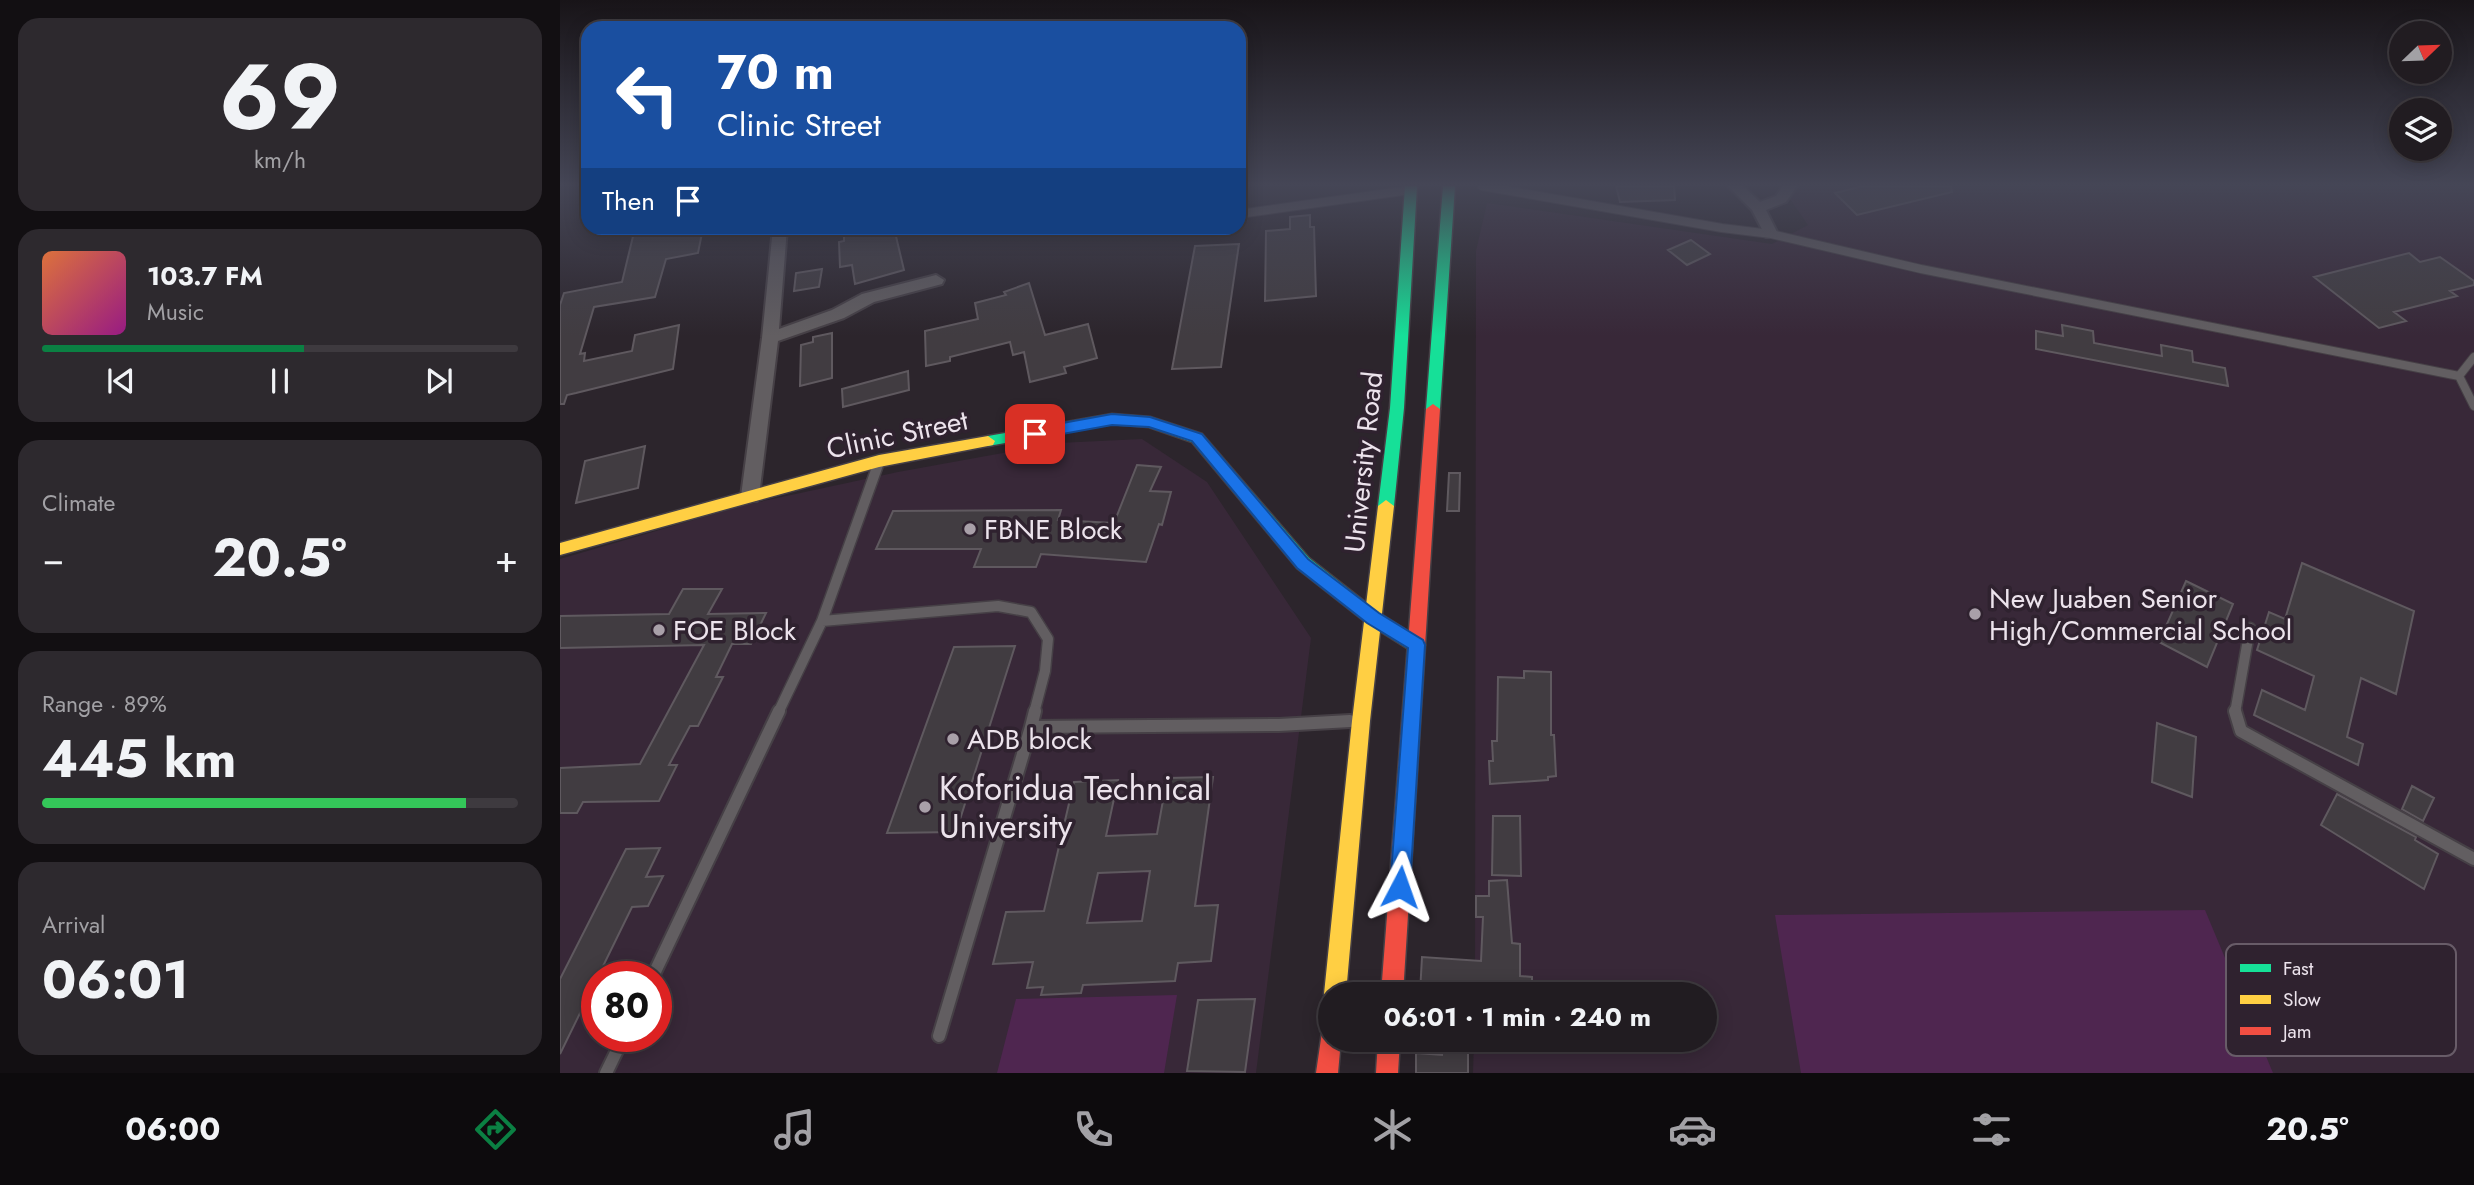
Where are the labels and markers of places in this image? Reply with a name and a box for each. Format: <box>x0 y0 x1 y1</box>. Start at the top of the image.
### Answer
pin <box>1005 404 1065 464</box>
place label: FBNE Block <box>984 509 1123 550</box>
marker: FBNE Block <box>962 521 978 537</box>
place label: New Juaben Senior High/Commercial School <box>1989 578 2292 651</box>
marker: New Juaben Senior High/Commercial School <box>1967 606 1983 622</box>
place label: FOE Block <box>673 610 797 651</box>
marker: FOE Block <box>651 622 667 638</box>
place label: ADB block <box>967 719 1093 760</box>
marker: ADB block <box>945 731 961 747</box>
place label: Koforidua Technical University <box>939 765 1211 850</box>
marker: Koforidua Technical University <box>917 799 933 815</box>

